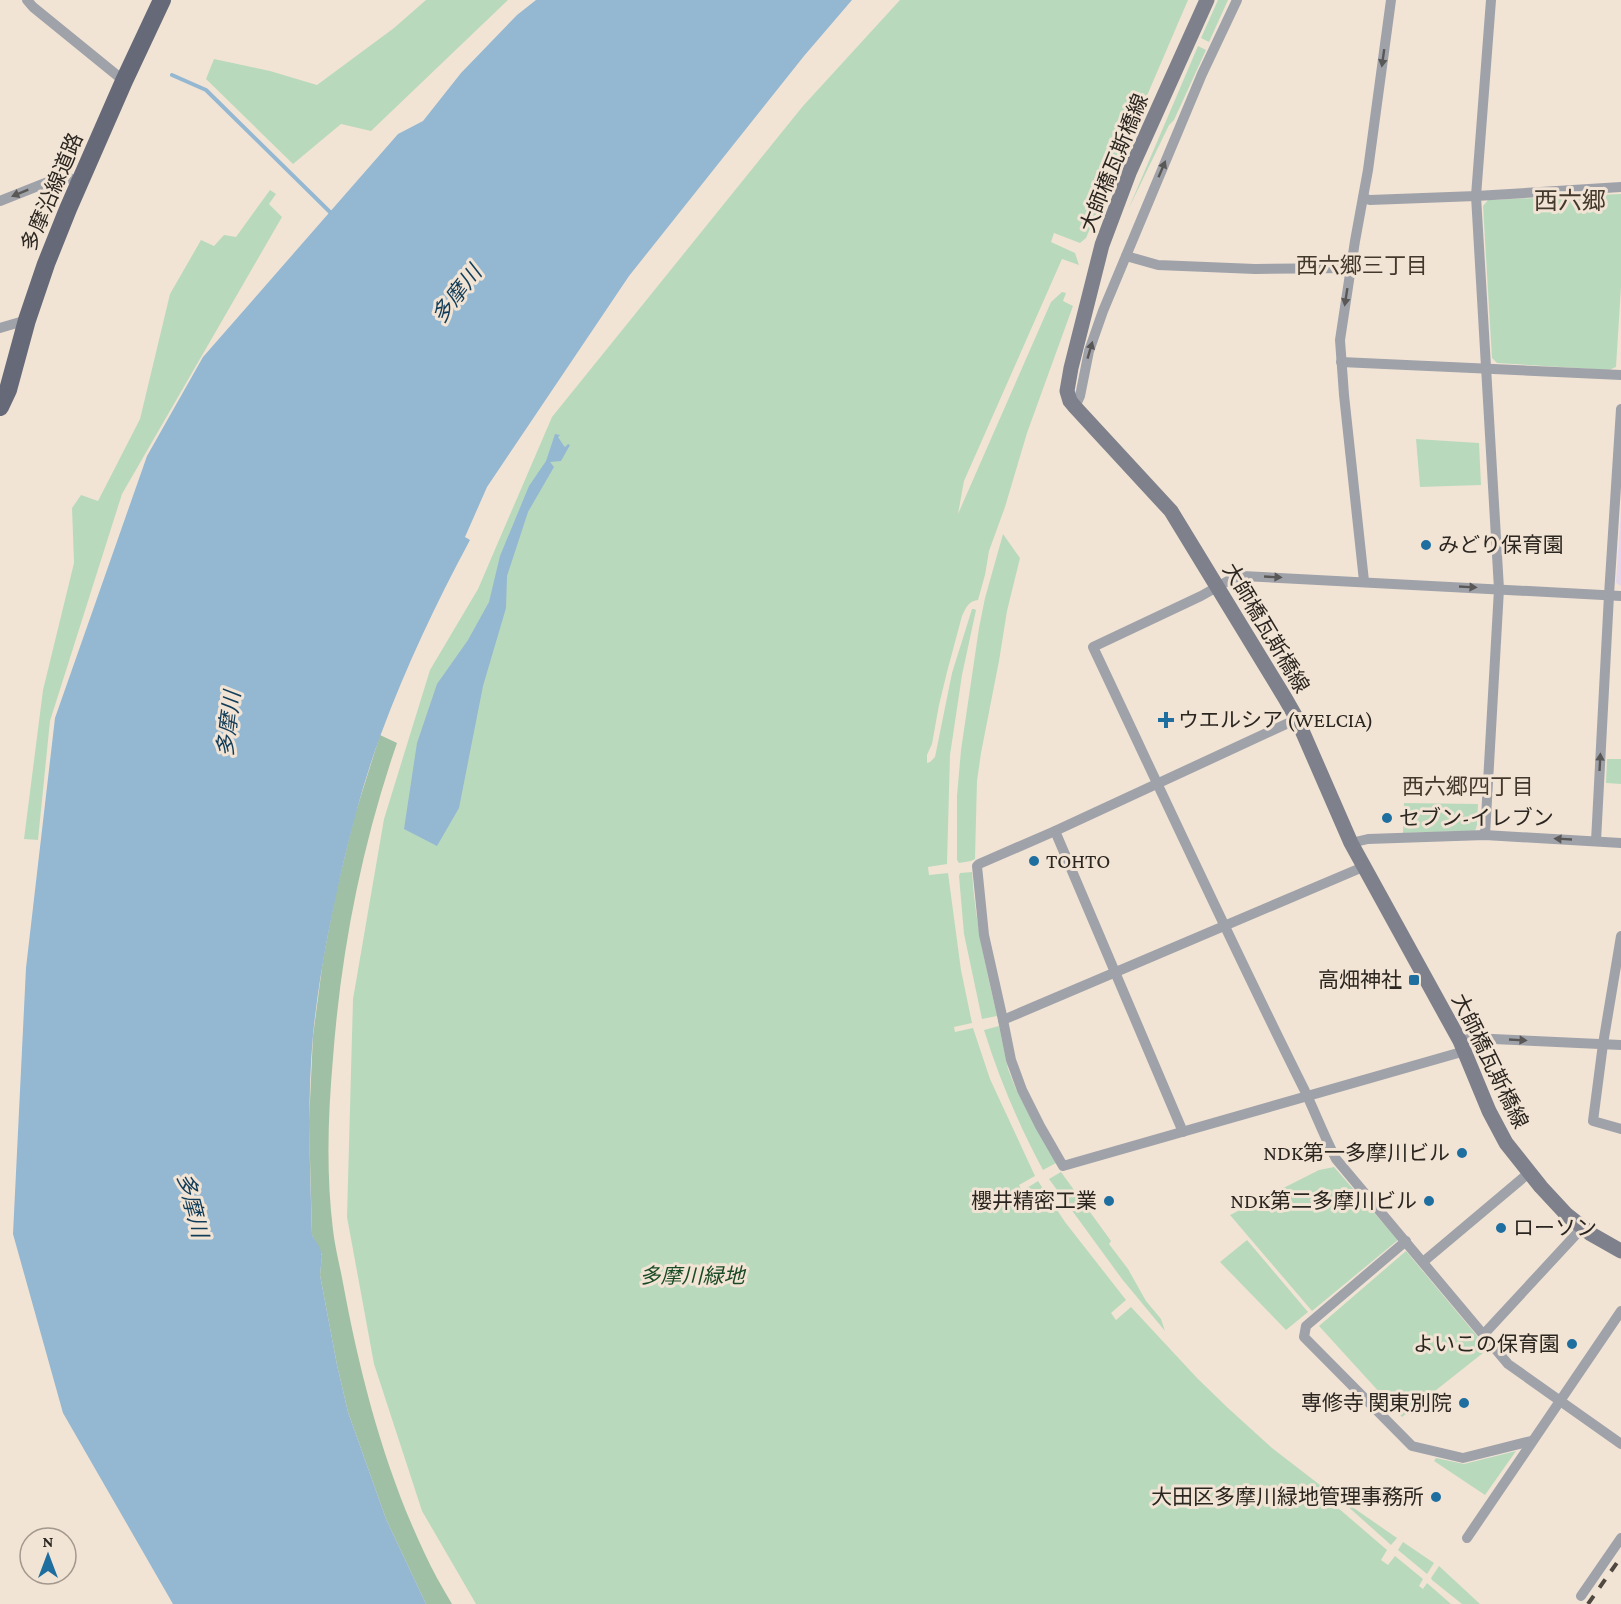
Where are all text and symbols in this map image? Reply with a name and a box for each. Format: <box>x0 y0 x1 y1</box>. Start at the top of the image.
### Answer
one-way arrow <box>1379 49 1388 68</box>
street label: 大師橋瓦斯橋線 <box>1075 90 1153 236</box>
street label: 多摩沿線道路 <box>16 129 88 255</box>
one-way arrow <box>1157 160 1167 178</box>
district label: 西六郷 <box>1534 187 1606 214</box>
one-way arrow <box>11 189 29 198</box>
district label: 西六郷三丁目 <box>1296 253 1428 278</box>
water label: 多摩川 <box>426 259 488 328</box>
one-way arrow <box>1342 287 1351 306</box>
one-way arrow <box>1086 341 1095 359</box>
place label: みどり保育園 <box>1438 533 1564 557</box>
marker: みどり保育園 <box>1419 538 1433 552</box>
street label: 大師橋瓦斯橋線 <box>1218 559 1314 697</box>
one-way arrow <box>1264 572 1283 581</box>
one-way arrow <box>1458 583 1477 592</box>
water label: 多摩川 <box>212 688 245 758</box>
place label: ウエルシア (WELCIA) <box>1178 708 1373 732</box>
marker: ウエルシア (WELCIA) <box>1159 713 1173 727</box>
one-way arrow <box>1596 752 1605 771</box>
district label: 西六郷四丁目 <box>1402 774 1534 799</box>
place label: セブン-イレブン <box>1399 806 1554 830</box>
marker: セブン-イレブン <box>1380 811 1394 825</box>
one-way arrow <box>1553 835 1572 844</box>
place label: TOHTO <box>1046 849 1110 873</box>
marker: TOHTO <box>1027 854 1041 868</box>
place label: 高畑神社 <box>1318 968 1402 992</box>
marker: 高畑神社 <box>1407 973 1421 987</box>
street label: 大師橋瓦斯橋線 <box>1447 990 1533 1132</box>
one-way arrow <box>1509 1035 1528 1044</box>
place label: NDK第一多摩川ビル <box>1263 1141 1450 1165</box>
marker: NDK第一多摩川ビル <box>1455 1146 1469 1160</box>
water label: 多摩川 <box>172 1170 213 1242</box>
place label: 櫻井精密工業 <box>971 1189 1097 1213</box>
place label: NDK第二多摩川ビル <box>1230 1189 1417 1213</box>
marker: 櫻井精密工業 <box>1102 1194 1116 1208</box>
marker: NDK第二多摩川ビル <box>1422 1194 1436 1208</box>
place label: ローソン <box>1513 1216 1597 1240</box>
marker: ローソン <box>1494 1221 1508 1235</box>
park label: 多摩川緑地 <box>640 1264 746 1288</box>
place label: よいこの保育園 <box>1413 1332 1560 1356</box>
marker: よいこの保育園 <box>1565 1337 1579 1351</box>
place label: 専修寺 関東別院 <box>1301 1391 1452 1415</box>
marker: 専修寺 関東別院 <box>1457 1396 1471 1410</box>
place label: 大田区多摩川緑地管理事務所 <box>1151 1485 1424 1509</box>
marker: 大田区多摩川緑地管理事務所 <box>1429 1490 1443 1504</box>
north arrow <box>18 1526 78 1586</box>
text: N <box>43 1533 54 1550</box>

